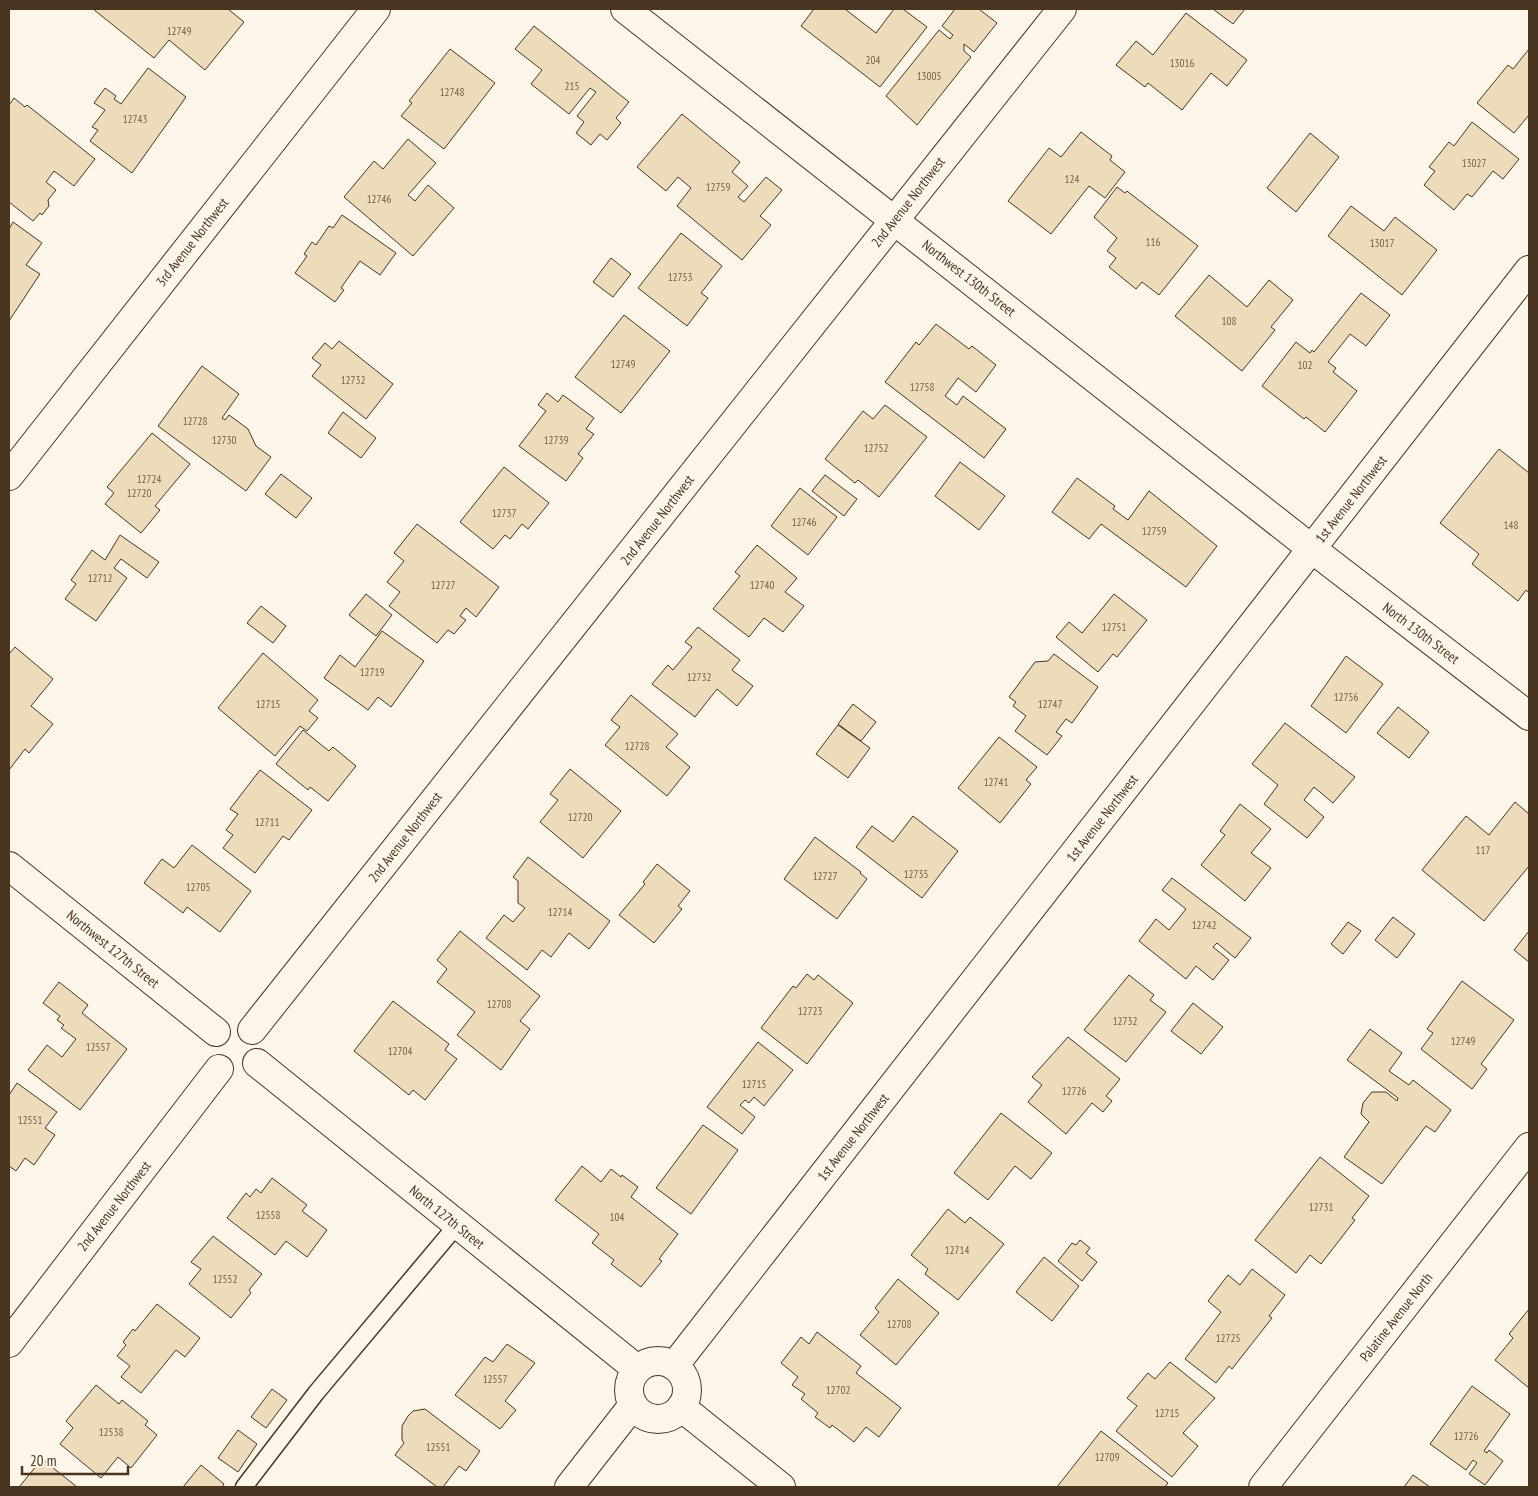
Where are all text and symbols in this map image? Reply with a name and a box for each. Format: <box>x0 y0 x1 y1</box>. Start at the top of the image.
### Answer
house number: 12749 <box>167 24 191 38</box>
house number: 204 <box>866 53 880 67</box>
house number: 13016 <box>1170 56 1194 70</box>
house number: 13005 <box>917 69 941 83</box>
house number: 215 <box>565 79 579 93</box>
house number: 12748 <box>440 85 464 99</box>
house number: 12743 <box>123 112 147 126</box>
street label: 2nd Avenue Northwest <box>867 153 949 251</box>
house number: 13027 <box>1462 156 1486 170</box>
house number: 124 <box>1065 172 1079 186</box>
house number: 12759 <box>706 180 730 194</box>
house number: 12746 <box>367 192 391 206</box>
street label: 3rd Avenue Northwest <box>152 194 232 290</box>
house number: 116 <box>1146 235 1160 249</box>
street label: Northwest 130th Street <box>919 236 1020 320</box>
house number: 13017 <box>1370 236 1394 250</box>
house number: 12753 <box>668 270 692 284</box>
house number: 108 <box>1222 314 1236 328</box>
house number: 12749 <box>611 357 635 371</box>
house number: 102 <box>1298 358 1312 372</box>
house number: 12732 <box>341 373 365 387</box>
house number: 12758 <box>910 380 934 394</box>
house number: 12728 <box>183 414 207 428</box>
house number: 12730 <box>212 433 236 447</box>
house number: 12739 <box>544 433 568 447</box>
house number: 12752 <box>864 441 888 455</box>
street label: 1st Avenue Northwest <box>1311 452 1391 546</box>
street label: 2nd Avenue Northwest <box>616 471 698 569</box>
house number: 12724 <box>137 472 161 486</box>
house number: 12720 <box>127 486 151 500</box>
house number: 12737 <box>492 506 516 520</box>
house number: 12746 <box>792 515 816 529</box>
house number: 148 <box>1504 518 1518 532</box>
house number: 12759 <box>1142 524 1166 538</box>
house number: 12712 <box>88 571 112 585</box>
house number: 12727 <box>431 578 455 592</box>
house number: 12740 <box>750 578 774 592</box>
street label: North 130th Street <box>1379 598 1463 668</box>
house number: 12751 <box>1102 620 1126 634</box>
house number: 12719 <box>360 665 384 679</box>
house number: 12732 <box>687 670 711 684</box>
house number: 12756 <box>1334 690 1358 704</box>
house number: 12715 <box>256 697 280 711</box>
house number: 12747 <box>1038 697 1062 711</box>
house number: 12728 <box>625 739 649 753</box>
street label: 1st Avenue Northwest <box>1062 771 1142 865</box>
house number: 12741 <box>984 775 1008 789</box>
street label: 2nd Avenue Northwest <box>364 788 446 886</box>
house number: 12720 <box>568 810 592 824</box>
house number: 12711 <box>255 815 279 829</box>
house number: 117 <box>1476 843 1490 857</box>
house number: 12735 <box>904 867 928 881</box>
house number: 12727 <box>813 869 837 883</box>
house number: 12705 <box>186 880 210 894</box>
house number: 12714 <box>548 905 572 919</box>
street label: Northwest 127th Street <box>63 906 163 992</box>
house number: 12742 <box>1192 918 1216 932</box>
house number: 12708 <box>487 997 511 1011</box>
house number: 12723 <box>798 1004 822 1018</box>
house number: 12732 <box>1113 1014 1137 1028</box>
house number: 12749 <box>1451 1034 1475 1048</box>
house number: 12557 <box>86 1040 110 1054</box>
house number: 12704 <box>388 1044 412 1058</box>
house number: 12715 <box>742 1077 766 1091</box>
house number: 12726 <box>1062 1084 1086 1098</box>
street label: 1st Avenue Northwest <box>813 1090 893 1184</box>
house number: 12551 <box>18 1113 42 1127</box>
street label: 2nd Avenue Northwest <box>73 1157 155 1255</box>
street label: North 127th Street <box>406 1181 488 1253</box>
house number: 12731 <box>1309 1200 1333 1214</box>
house number: 12558 <box>256 1208 280 1222</box>
house number: 104 <box>610 1210 624 1224</box>
house number: 12714 <box>945 1243 969 1257</box>
street label: Palatine Avenue North <box>1356 1269 1436 1365</box>
house number: 12552 <box>213 1272 237 1286</box>
house number: 12708 <box>887 1317 911 1331</box>
house number: 12725 <box>1216 1331 1240 1345</box>
house number: 12557 <box>483 1372 507 1386</box>
house number: 12702 <box>826 1383 850 1397</box>
house number: 12715 <box>1155 1406 1179 1420</box>
house number: 12538 <box>99 1425 123 1439</box>
house number: 12726 <box>1454 1429 1478 1443</box>
house number: 12551 <box>426 1440 450 1454</box>
scale bar <box>22 1444 129 1476</box>
house number: 12709 <box>1095 1450 1119 1464</box>
text: 20 m <box>30 1451 56 1470</box>

